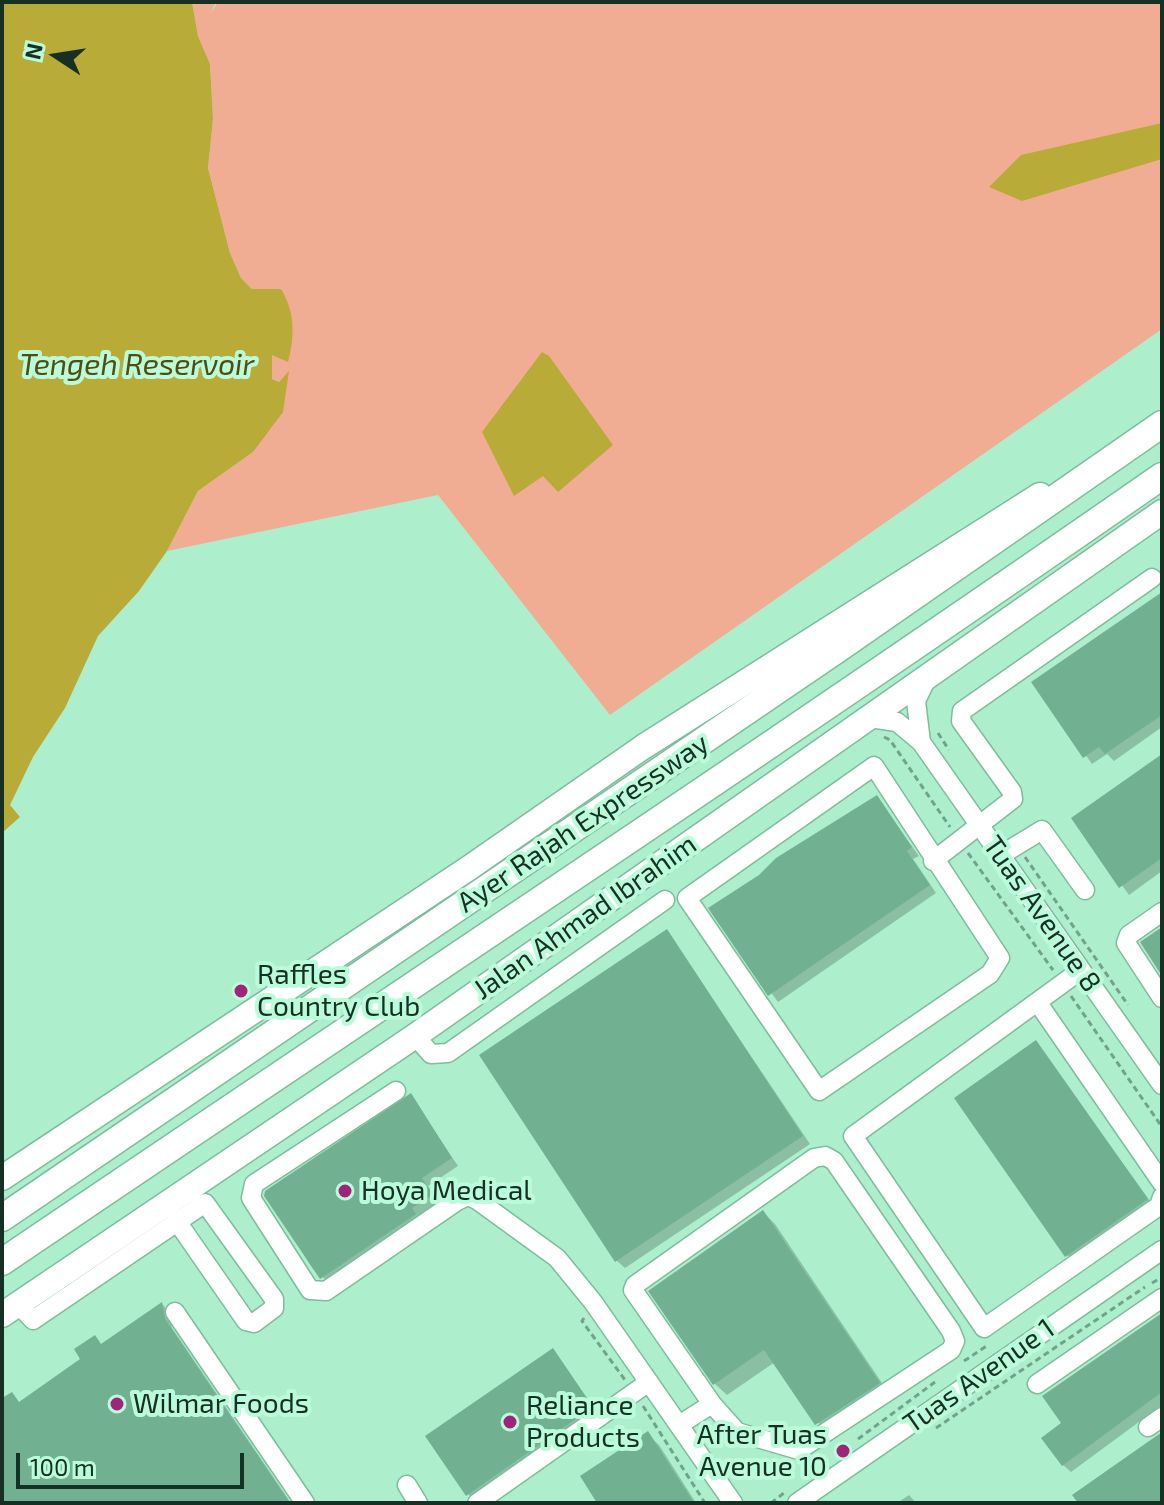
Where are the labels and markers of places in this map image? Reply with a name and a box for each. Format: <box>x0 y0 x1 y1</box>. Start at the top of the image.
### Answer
place label: Raffles Country Club <box>257 958 420 1024</box>
marker: Raffles Country Club <box>232 982 250 1000</box>
place label: Hoya Medical <box>361 1174 532 1208</box>
marker: Hoya Medical <box>336 1182 354 1200</box>
place label: Wilmar Foods <box>133 1387 309 1421</box>
place label: Reliance Products <box>526 1389 640 1455</box>
marker: Wilmar Foods <box>108 1395 126 1413</box>
marker: Reliance Products <box>501 1413 519 1431</box>
place label: After Tuas Avenue 10 <box>697 1418 827 1484</box>
marker: After Tuas Avenue 10 <box>834 1442 852 1460</box>

